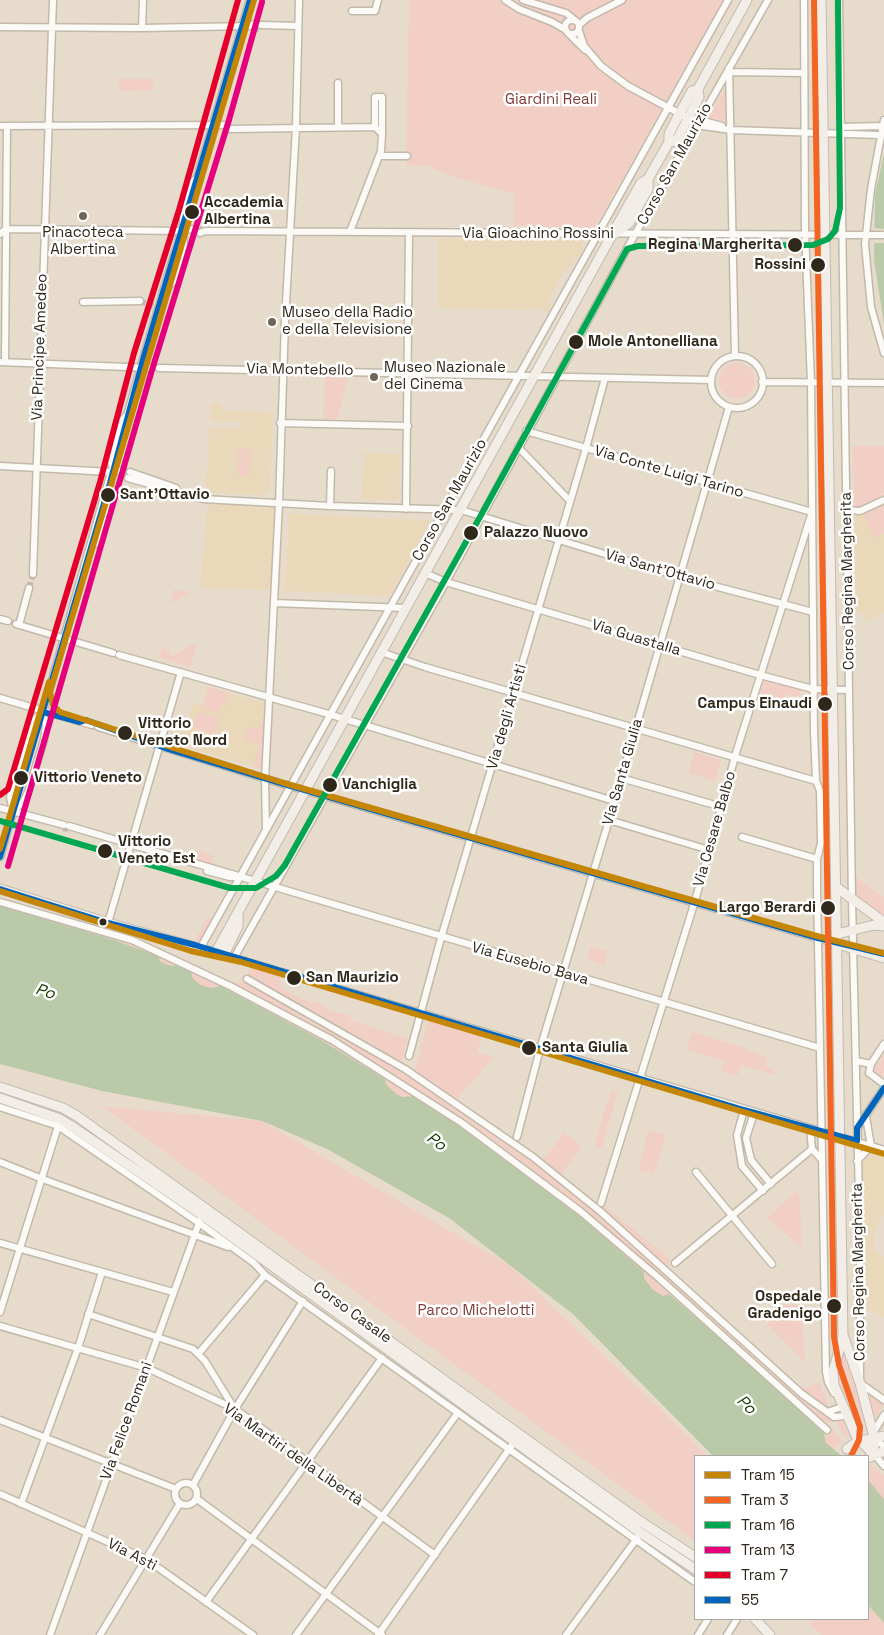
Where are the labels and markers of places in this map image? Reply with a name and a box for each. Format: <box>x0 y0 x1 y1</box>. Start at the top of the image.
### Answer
place label: Accademia Albertina <box>204 194 283 229</box>
marker: Accademia Albertina <box>183 203 201 221</box>
marker: Pinacoteca Albertina <box>77 210 89 222</box>
place label: Pinacoteca Albertina <box>42 224 124 259</box>
place label: Regina Margherita <box>648 236 782 254</box>
marker: Regina Margherita <box>786 236 804 254</box>
place label: Rossini <box>754 256 806 274</box>
marker: Rossini <box>809 256 827 274</box>
place label: Museo della Radio e della Televisione <box>282 304 413 339</box>
marker: Museo della Radio e della Televisione <box>266 316 278 328</box>
marker: Mole Antonelliana <box>567 333 585 351</box>
place label: Mole Antonelliana <box>588 333 718 351</box>
place label: Museo Nazionale del Cinema <box>384 359 506 394</box>
marker: Museo Nazionale del Cinema <box>368 371 380 383</box>
marker: Sant'Ottavio <box>99 486 117 504</box>
place label: Sant'Ottavio <box>120 486 210 504</box>
marker: Palazzo Nuovo <box>462 524 480 542</box>
place label: Palazzo Nuovo <box>484 524 588 542</box>
place label: Campus Einaudi <box>698 695 812 713</box>
marker: Campus Einaudi <box>816 695 834 713</box>
place label: Vittorio Veneto Nord <box>138 715 227 750</box>
marker: Vittorio Veneto Nord <box>116 724 134 742</box>
marker: Vittorio Veneto <box>12 769 30 787</box>
place label: Vittorio Veneto <box>34 769 142 787</box>
marker: Vanchiglia <box>321 776 339 794</box>
place label: Vanchiglia <box>342 776 417 794</box>
place label: Vittorio Veneto Est <box>118 833 196 868</box>
marker: Vittorio Veneto Est <box>96 842 114 860</box>
place label: Largo Berardi <box>719 899 816 917</box>
marker: Largo Berardi <box>819 899 837 917</box>
unlabelled marker <box>98 917 108 927</box>
marker: San Maurizio <box>285 969 303 987</box>
place label: San Maurizio <box>306 969 399 987</box>
marker: Santa Giulia <box>520 1039 538 1057</box>
place label: Santa Giulia <box>542 1039 628 1057</box>
place label: Ospedale Gradenigo <box>748 1288 822 1323</box>
marker: Ospedale Gradenigo <box>825 1297 843 1315</box>

